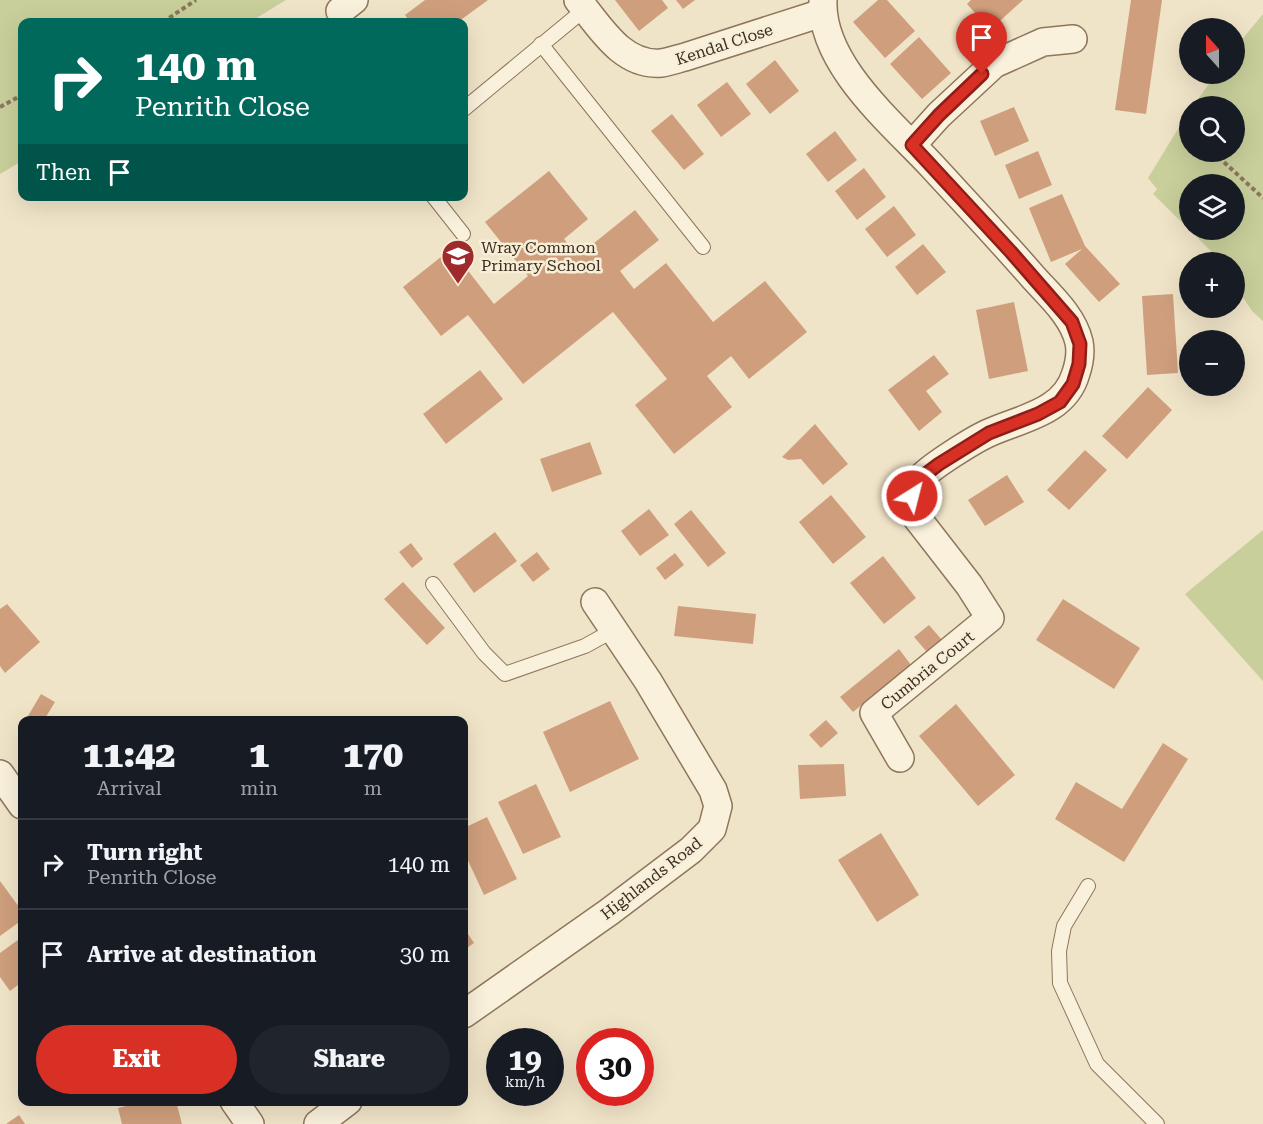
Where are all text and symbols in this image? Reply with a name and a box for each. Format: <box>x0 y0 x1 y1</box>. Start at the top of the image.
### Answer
pin <box>956 12 1007 74</box>
north arrow <box>1179 18 1245 84</box>
map controls <box>1179 18 1245 396</box>
street label: Kendal Close <box>673 20 775 69</box>
icon: arrive <box>965 21 998 54</box>
text: 140 m <box>135 41 257 90</box>
icon: right <box>36 42 114 120</box>
text: Penrith Close <box>135 91 310 123</box>
button: search <box>1179 96 1245 162</box>
icon: arrive <box>103 156 136 189</box>
text: Then <box>36 160 91 185</box>
button: layers <box>1179 174 1245 240</box>
school or university icon: Wray Common Primary School <box>440 238 476 285</box>
place label: Wray Common Primary School <box>481 238 601 275</box>
button: + <box>1179 252 1245 318</box>
button: − <box>1179 330 1245 396</box>
position arrow <box>880 464 944 528</box>
street label: Cumbria Court <box>877 627 978 714</box>
text: 11:42 <box>83 734 175 776</box>
text: 1 <box>249 734 269 776</box>
text: 170 <box>343 734 403 776</box>
text: Arrival <box>97 776 162 800</box>
text: min <box>240 776 278 800</box>
text: m <box>364 776 382 800</box>
street label: Highlands Road <box>597 833 706 924</box>
text: Turn right <box>87 840 202 865</box>
icon: right <box>36 848 69 881</box>
text: 140 m <box>387 852 450 877</box>
text: Penrith Close <box>87 865 217 889</box>
icon: arrive <box>36 938 69 971</box>
text: Arrive at destination <box>87 942 316 967</box>
text: 30 m <box>400 942 450 967</box>
button: Exit <box>36 1025 237 1094</box>
button: Share <box>249 1025 450 1094</box>
speed limit sign: 30 <box>576 1028 654 1106</box>
text: 19 <box>508 1042 542 1077</box>
text: km/h <box>505 1073 545 1091</box>

